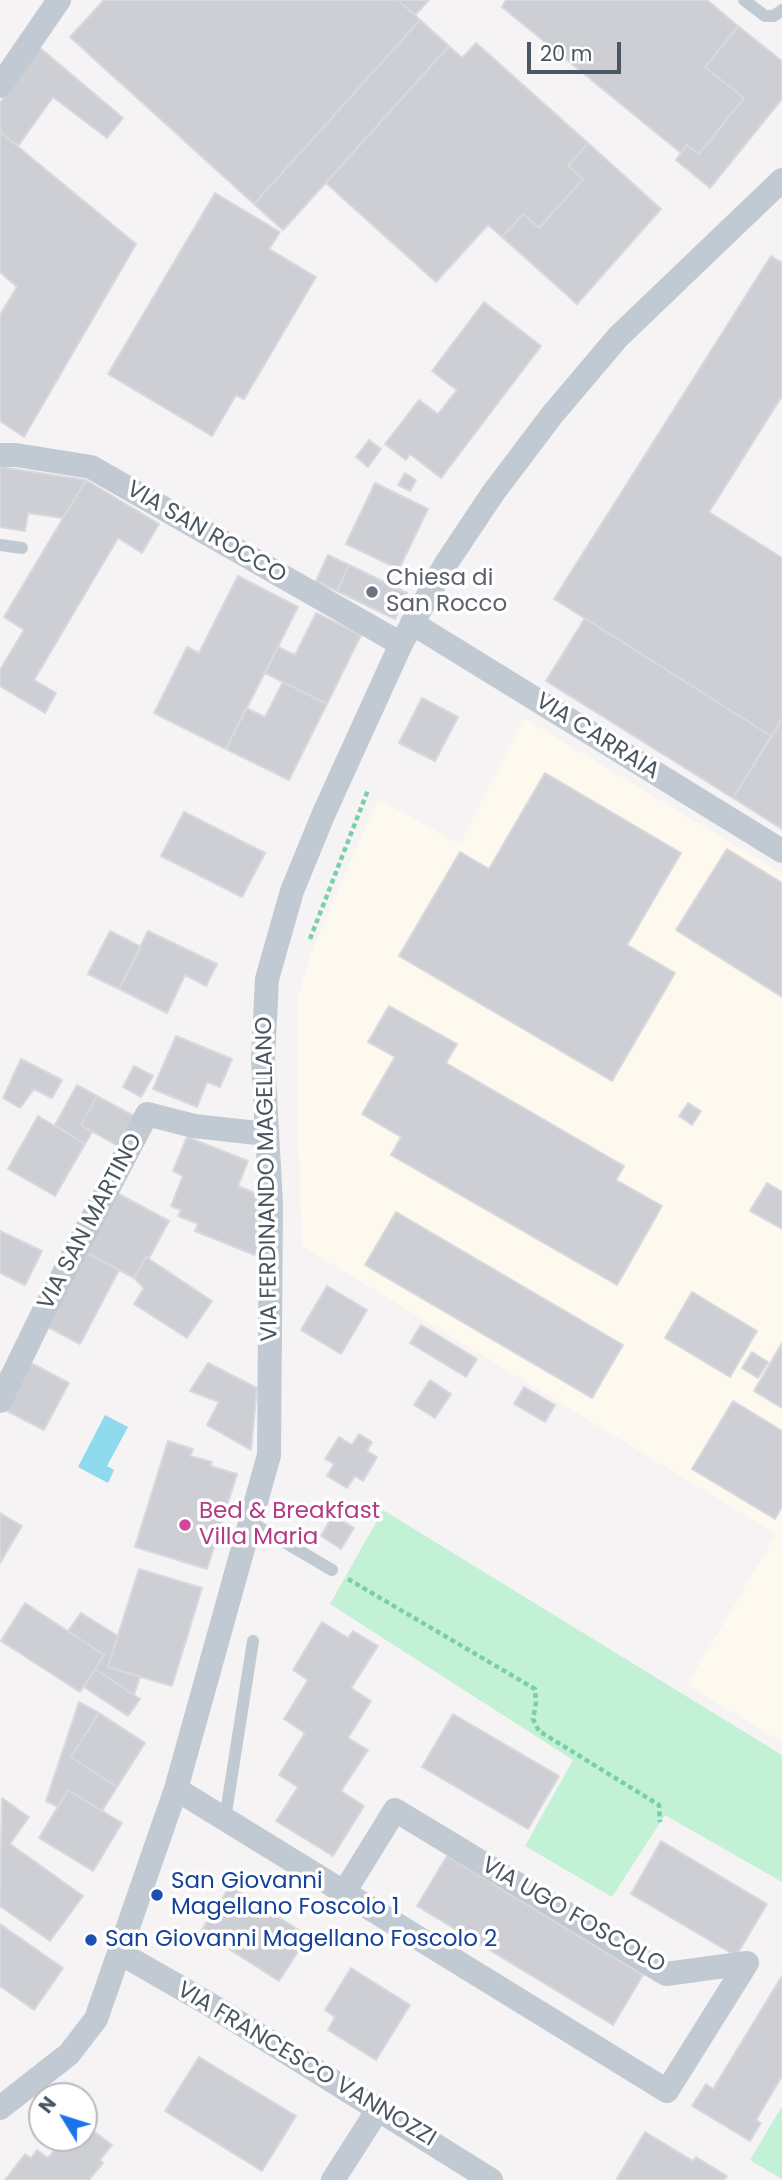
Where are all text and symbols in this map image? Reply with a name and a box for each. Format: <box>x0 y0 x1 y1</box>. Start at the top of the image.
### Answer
scale bar <box>530 28 624 72</box>
text: 20 m <box>540 39 593 68</box>
street label: VIA SAN ROCCO <box>121 476 291 590</box>
place label: Chiesa di San Rocco <box>386 565 507 619</box>
marker: Chiesa di San Rocco <box>364 584 380 600</box>
street label: VIA CARRAIA <box>530 688 664 786</box>
street label: VIA FERDINANDO MAGELLANO <box>251 1016 285 1342</box>
street label: VIA SAN MARTINO <box>33 1129 149 1315</box>
place label: Bed & Breakfast Villa Maria <box>199 1498 380 1552</box>
marker: Bed & Breakfast Villa Maria <box>177 1517 193 1533</box>
street label: VIA UGO FOSCOLO <box>476 1852 670 1980</box>
place label: San Giovanni Magellano Foscolo 1 <box>171 1868 399 1922</box>
marker: San Giovanni Magellano Foscolo 1 <box>149 1887 165 1903</box>
place label: San Giovanni Magellano Foscolo 2 <box>105 1926 497 1954</box>
marker: San Giovanni Magellano Foscolo 2 <box>83 1932 99 1948</box>
street label: VIA FRANCESCO VANNOZZI <box>172 1977 440 2153</box>
north arrow <box>28 2082 98 2152</box>
text: N <box>33 2091 63 2119</box>

